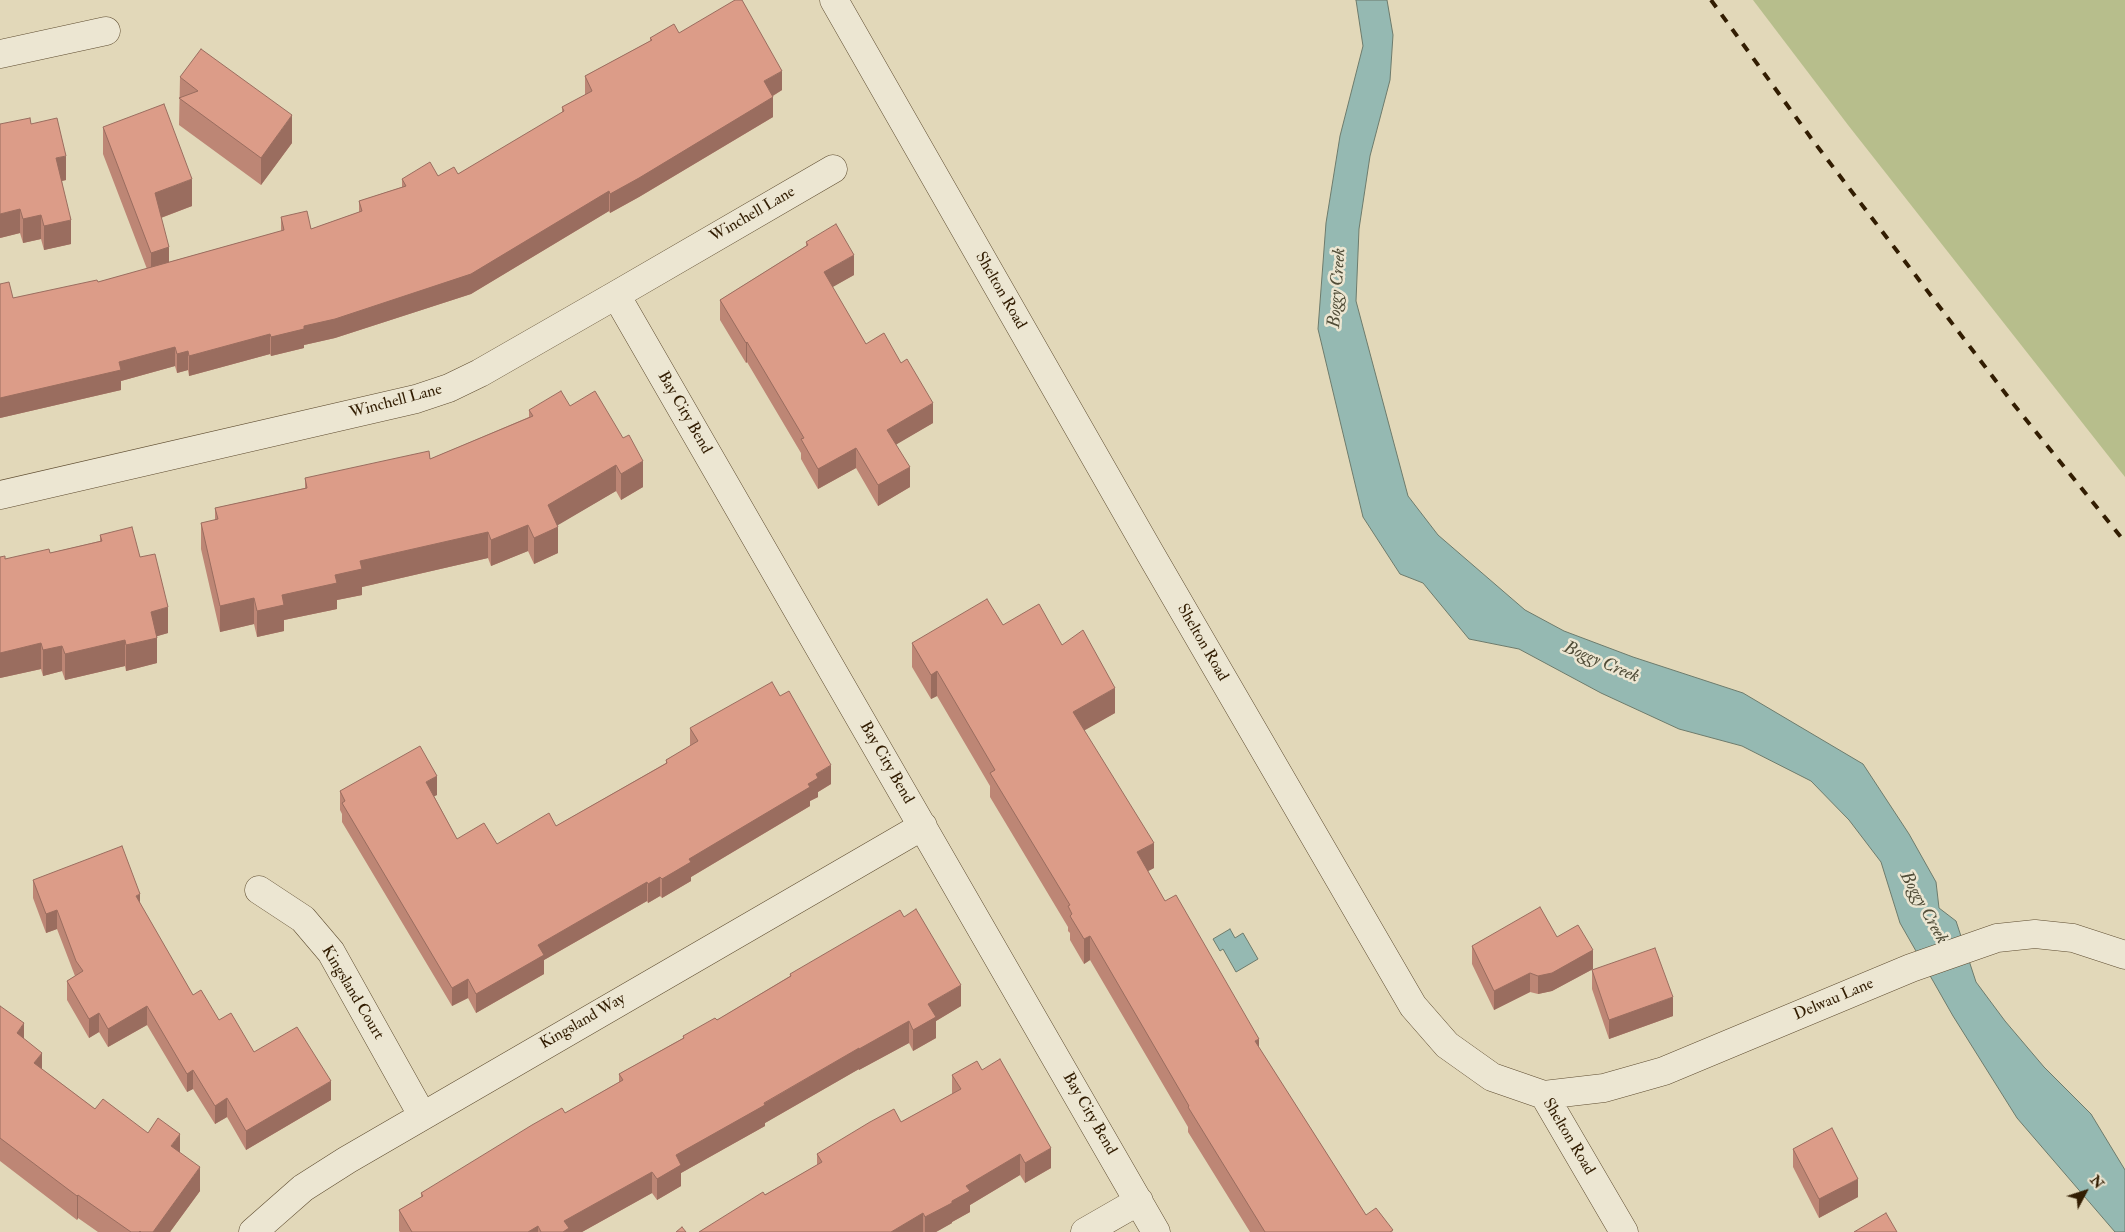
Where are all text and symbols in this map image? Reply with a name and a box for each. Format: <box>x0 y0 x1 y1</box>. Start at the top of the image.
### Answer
street label: Winchell Lane <box>707 183 799 247</box>
water label: Boggy Creek <box>1324 247 1352 329</box>
street label: Shelton Road <box>970 249 1030 333</box>
street label: Bay City Bend <box>653 368 715 458</box>
street label: Winchell Lane <box>348 380 444 424</box>
street label: Shelton Road <box>1172 601 1232 685</box>
water label: Boggy Creek <box>1560 637 1642 689</box>
street label: Bay City Bend <box>855 718 917 808</box>
water label: Boggy Creek <box>1894 868 1952 948</box>
street label: Kingsland Court <box>316 943 388 1043</box>
street label: Delwau Lane <box>1791 975 1877 1025</box>
street label: Kingsland Way <box>537 990 629 1054</box>
street label: Bay City Bend <box>1058 1069 1120 1159</box>
street label: Shelton Road <box>1538 1095 1598 1179</box>
north arrow <box>2060 1167 2110 1217</box>
text: N <box>2086 1172 2107 1192</box>

